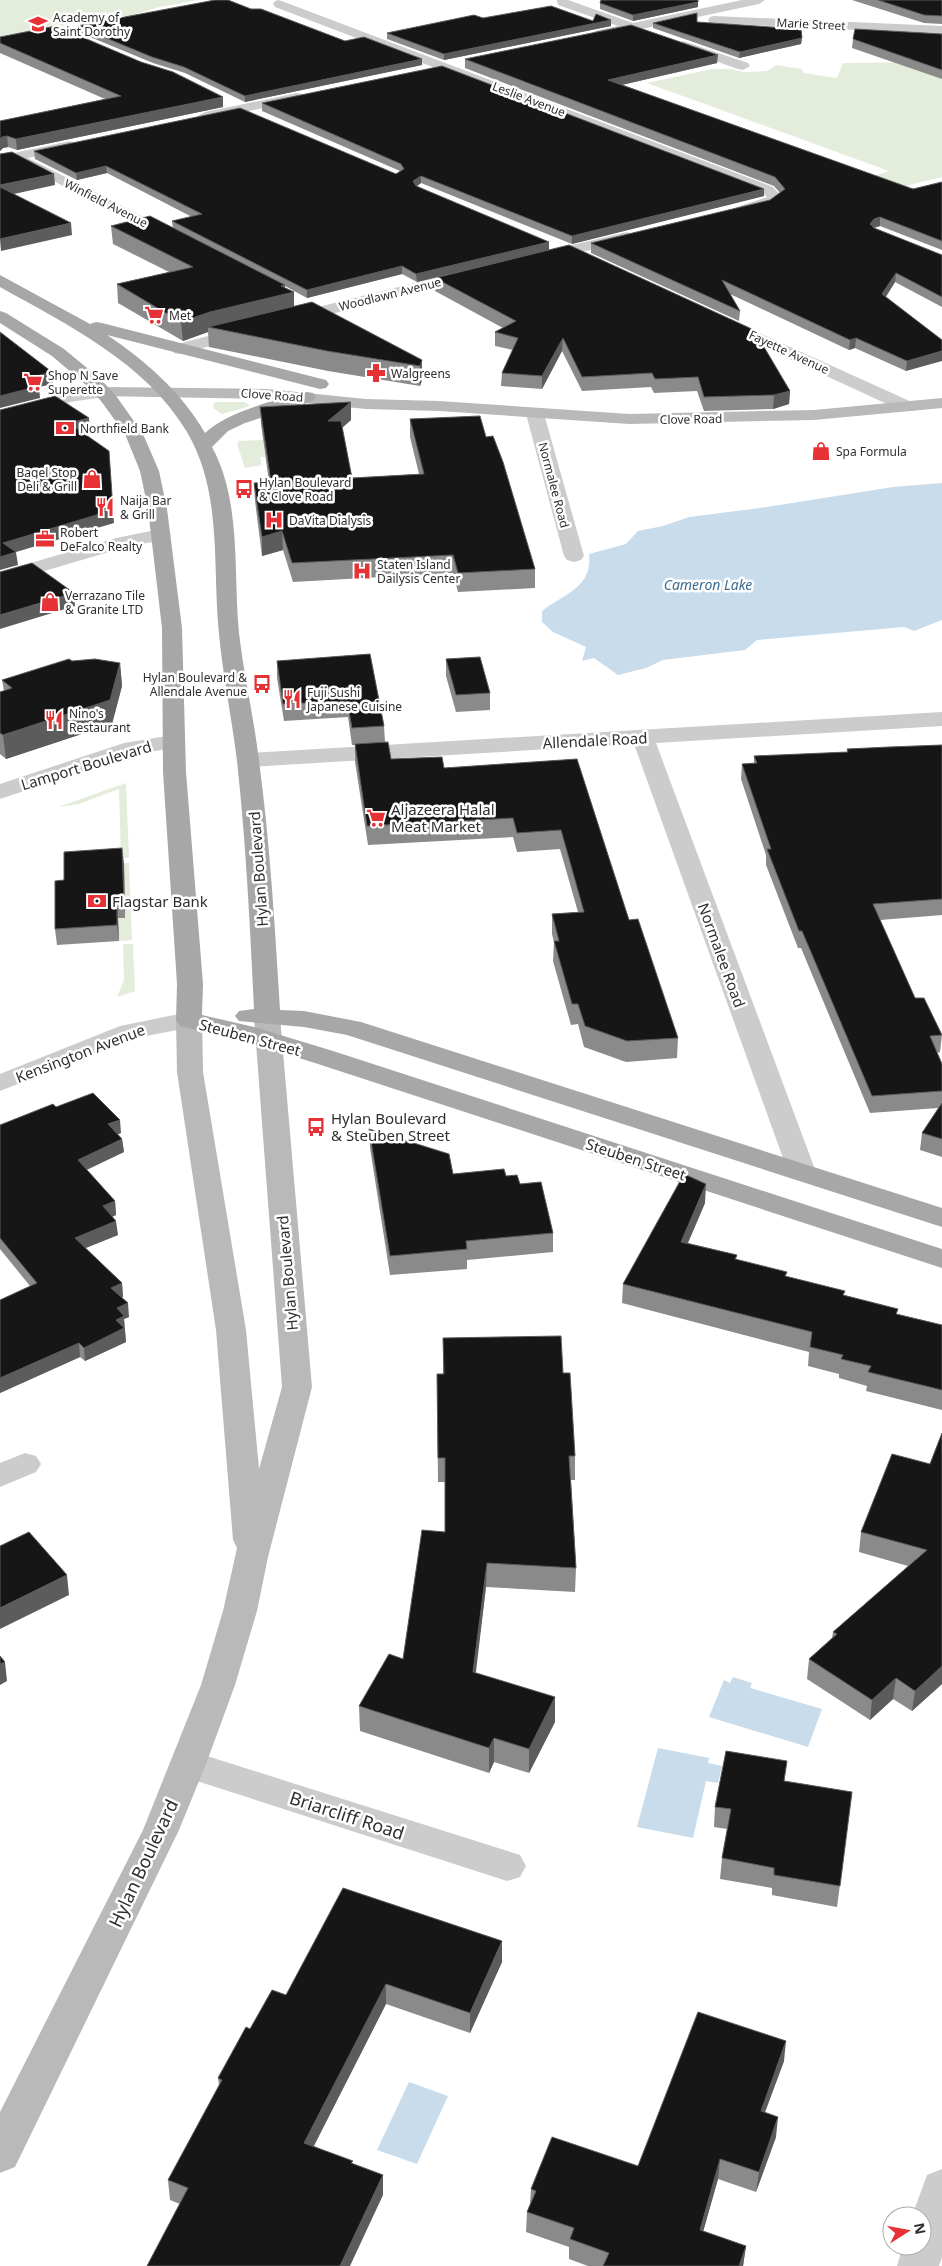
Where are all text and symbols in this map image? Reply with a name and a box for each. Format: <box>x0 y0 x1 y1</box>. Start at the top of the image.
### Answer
place label: Academy of Saint Dorothy <box>53 9 131 40</box>
school or university icon: Academy of Saint Dorothy <box>27 13 49 35</box>
street label: Marie Street <box>776 14 847 34</box>
street label: Leslie Avenue <box>490 77 568 121</box>
street label: Winfield Avenue <box>61 175 151 231</box>
street label: Woodlawn Avenue <box>337 273 443 315</box>
supermarket icon: Met <box>143 304 165 326</box>
place label: Met <box>169 307 192 324</box>
street label: Fayette Avenue <box>746 326 832 378</box>
pharmacy icon: Walgreens <box>365 362 387 384</box>
place label: Walgreens <box>391 365 451 382</box>
place label: Shop N Save Superette <box>48 367 118 398</box>
supermarket icon: Shop N Save Superette <box>22 371 44 393</box>
street label: Clove Road <box>240 384 304 406</box>
street label: Clove Road <box>660 410 722 428</box>
bank icon: Northfield Bank <box>54 417 76 439</box>
place label: Northfield Bank <box>80 420 170 437</box>
street label: Normalee Road <box>534 440 574 530</box>
shop icon: Spa Formula <box>810 440 832 462</box>
place label: Spa Formula <box>836 443 907 460</box>
place label: Bagel Stop Deli & Grill <box>17 464 77 495</box>
shop icon: Bagel Stop Deli & Grill <box>81 468 103 490</box>
place label: Hylan Boulevard & Clove Road <box>259 474 351 505</box>
bus stop icon: Hylan Boulevard & Clove Road <box>233 478 255 500</box>
place label: Naija Bar & Grill <box>120 492 171 523</box>
restaurant icon: Naija Bar & Grill <box>94 496 116 518</box>
hospital icon: DaVita Dialysis <box>263 509 285 531</box>
place label: DaVita Dialysis <box>289 512 372 529</box>
place label: Robert DeFalco Realty <box>60 524 143 555</box>
office icon: Robert DeFalco Realty <box>34 528 56 550</box>
place label: Staten Island Dailysis Center <box>377 556 460 587</box>
hospital icon: Staten Island Dailysis Center <box>351 560 373 582</box>
water label: Cameron Lake <box>664 575 752 594</box>
place label: Verrazano Tile & Granite LTD <box>65 587 145 618</box>
shop icon: Verrazano Tile & Granite LTD <box>39 591 61 613</box>
place label: Hylan Boulevard & Allendale Avenue <box>143 669 247 700</box>
bus stop icon: Hylan Boulevard & Allendale Avenue <box>251 673 273 695</box>
place label: Fuji Sushi Japanese Cuisine <box>306 684 402 715</box>
restaurant icon: Fuji Sushi Japanese Cuisine <box>281 688 303 710</box>
place label: Nino's Restaurant <box>69 705 131 736</box>
restaurant icon: Nino's Restaurant <box>43 709 65 731</box>
street label: Allendale Road <box>542 727 648 753</box>
street label: Lamport Boulevard <box>18 736 154 794</box>
place label: Aljazeera Halal Meat Market <box>391 799 495 836</box>
supermarket icon: Aljazeera Halal Meat Market <box>365 807 387 829</box>
street label: Hylan Boulevard <box>244 811 272 927</box>
bank icon: Flagstar Bank <box>86 890 108 912</box>
place label: Flagstar Bank <box>112 891 208 911</box>
street label: Normalee Road <box>694 900 750 1010</box>
street label: Steuben Street <box>197 1014 303 1060</box>
street label: Kensington Avenue <box>13 1019 147 1087</box>
place label: Hylan Boulevard & Steuben Street <box>331 1108 451 1145</box>
bus stop icon: Hylan Boulevard & Steuben Street <box>305 1116 327 1138</box>
street label: Steuben Street <box>583 1133 689 1185</box>
street label: Hylan Boulevard <box>272 1215 302 1331</box>
street label: Briarcliff Road <box>287 1785 407 1845</box>
street label: Hylan Boulevard <box>103 1795 183 1931</box>
north arrow <box>882 2206 932 2256</box>
text: N <box>910 2221 931 2236</box>

